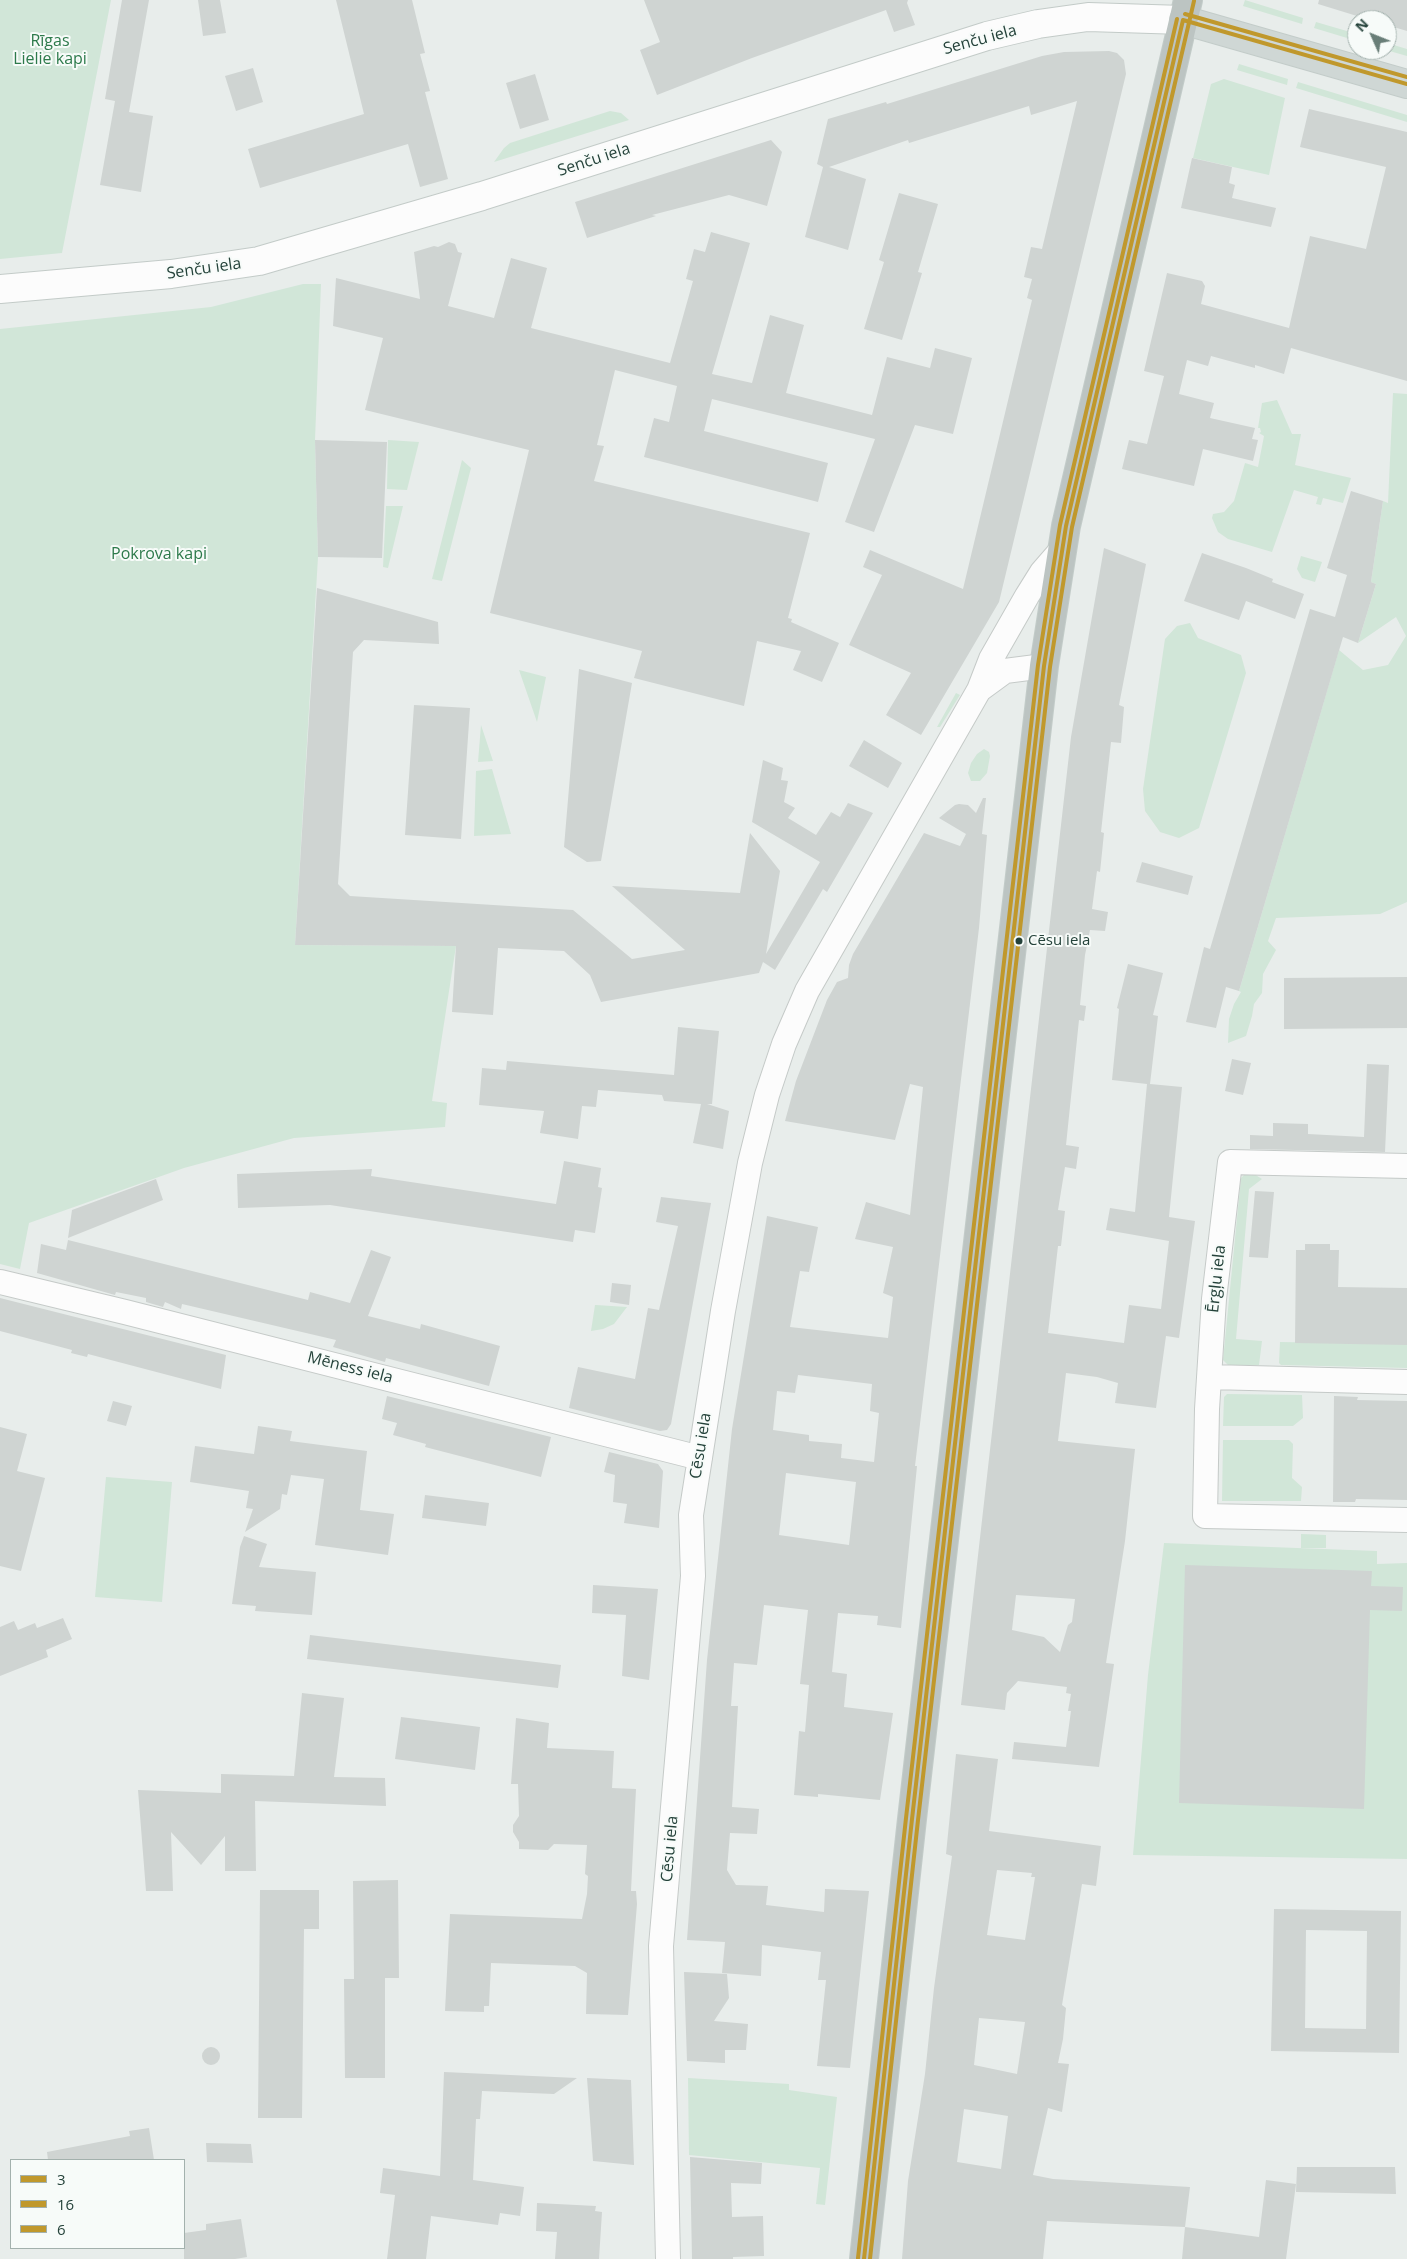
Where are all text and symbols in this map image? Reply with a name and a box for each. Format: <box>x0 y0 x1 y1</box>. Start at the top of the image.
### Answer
north arrow <box>1347 10 1397 60</box>
text: N <box>1351 14 1372 36</box>
street label: Senču iela <box>941 21 1019 59</box>
park label: Rīgas Lielie kapi <box>13 31 87 69</box>
street label: Senču iela <box>555 139 633 181</box>
street label: Senču iela <box>165 254 243 284</box>
park label: Pokrova kapi <box>111 544 207 564</box>
place label: Cēsu iela <box>1028 932 1090 950</box>
marker: Cēsu iela <box>1014 936 1024 946</box>
street label: Ērgļu iela <box>1204 1244 1230 1314</box>
street label: Mēness iela <box>305 1348 395 1388</box>
street label: Cēsu iela <box>686 1412 716 1480</box>
street label: Cēsu iela <box>658 1815 682 1883</box>
legend <box>10 2159 185 2249</box>
text: 3 <box>57 2169 66 2189</box>
text: 16 <box>57 2194 74 2214</box>
text: 6 <box>57 2219 66 2239</box>

